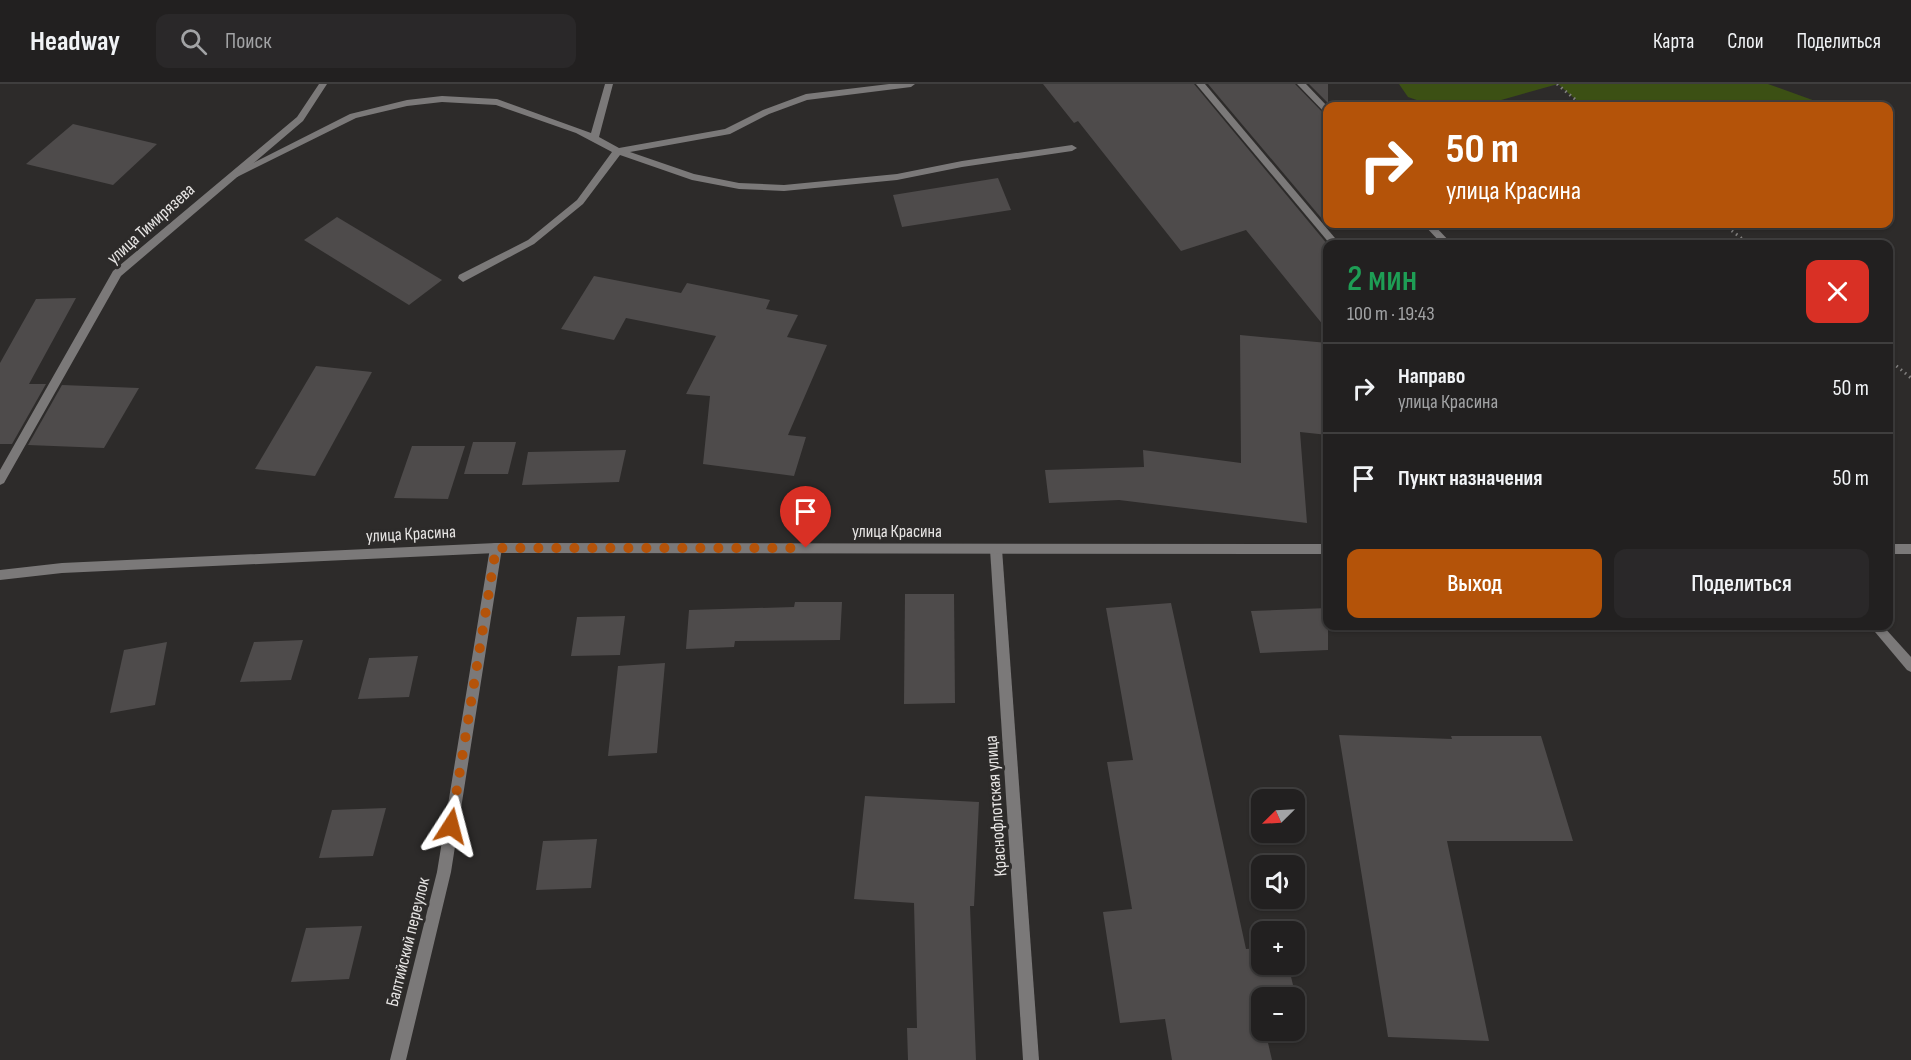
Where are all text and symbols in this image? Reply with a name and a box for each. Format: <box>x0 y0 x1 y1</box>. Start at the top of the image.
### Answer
search box <box>156 14 576 68</box>
text: Headway <box>30 25 120 58</box>
icon: search <box>177 25 210 58</box>
text: Поиск <box>225 28 271 55</box>
text: Карта <box>1653 29 1694 54</box>
text: Слои <box>1727 29 1763 54</box>
text: Поделиться <box>1796 29 1881 54</box>
text: 50 m <box>1446 124 1519 175</box>
icon: right <box>1347 126 1425 204</box>
text: улица Красина <box>1446 175 1581 207</box>
street label: улица Тимирязева <box>103 179 199 269</box>
text: 2 мин <box>1347 258 1417 301</box>
button: close <box>1806 260 1869 323</box>
text: 100 m · 19:43 <box>1347 302 1435 326</box>
text: Направо <box>1398 363 1465 390</box>
icon: right <box>1347 372 1380 405</box>
text: 50 m <box>1833 375 1869 402</box>
text: улица Красина <box>1398 390 1498 414</box>
icon: arrive <box>1347 462 1380 495</box>
text: Пункт назначения <box>1398 465 1542 492</box>
text: 50 m <box>1833 465 1869 492</box>
pin <box>780 486 831 548</box>
icon: arrive <box>789 495 822 528</box>
street label: улица Красина <box>365 521 457 547</box>
street label: улица Красина <box>852 521 942 542</box>
button: Выход <box>1347 549 1602 618</box>
button: Поделиться <box>1614 549 1869 618</box>
street label: Краснофлотская улица <box>981 735 1011 877</box>
north arrow <box>1251 789 1305 843</box>
map controls <box>1251 789 1305 1041</box>
position arrow <box>419 794 483 858</box>
button: sound <box>1251 855 1305 909</box>
street label: Балтийский переулок <box>382 875 434 1009</box>
button: + <box>1251 921 1305 975</box>
button: − <box>1251 987 1305 1041</box>

